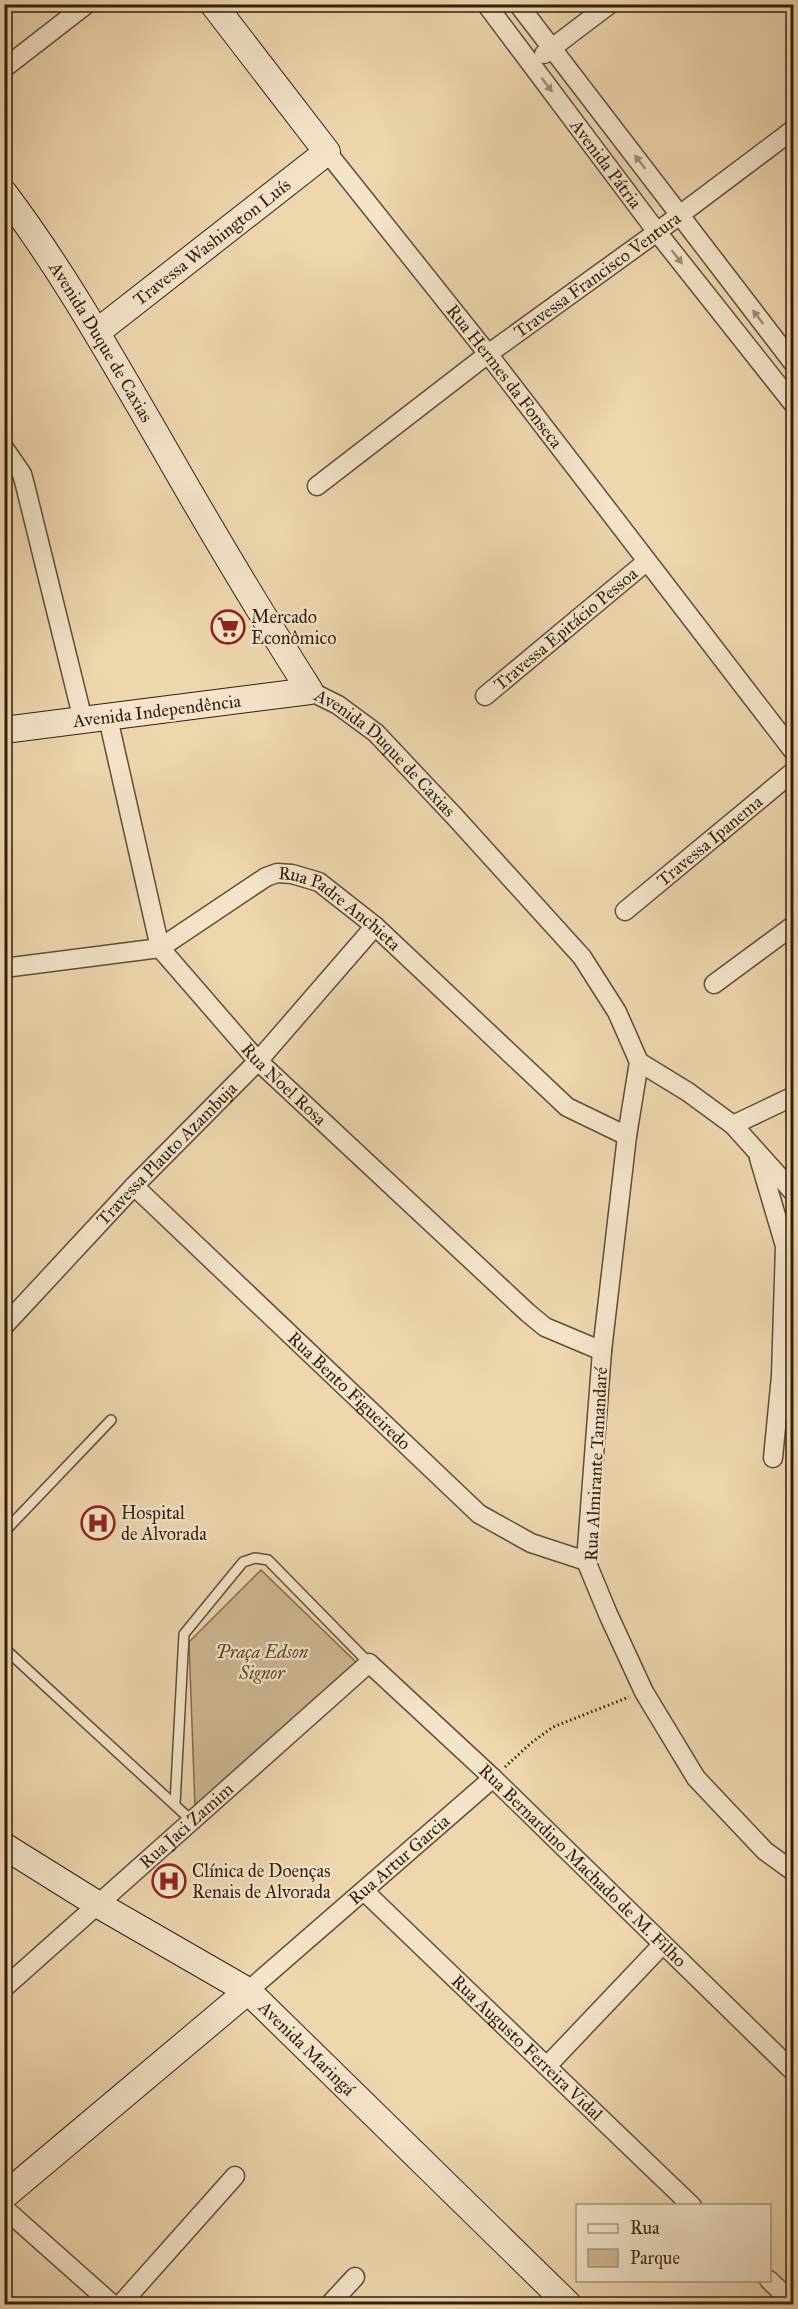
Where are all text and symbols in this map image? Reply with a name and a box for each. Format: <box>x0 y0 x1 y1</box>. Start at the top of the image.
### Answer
one-way arrow <box>541 77 553 92</box>
street label: Avenida Pátria <box>565 114 647 213</box>
one-way arrow <box>634 154 647 170</box>
street label: Travessa Washington Luís <box>129 174 295 310</box>
street label: Travessa Francisco Ventura <box>510 207 685 343</box>
one-way arrow <box>671 249 684 265</box>
street label: Avenida Duque de Caxias <box>44 257 158 426</box>
street label: Rua Hermes da Fonseca <box>442 300 568 453</box>
one-way arrow <box>753 310 765 325</box>
street label: Travessa Epitácio Pessoa <box>489 562 642 695</box>
place label: Mercado Econômico <box>251 606 336 649</box>
supermarket icon: Mercado Econômico <box>210 609 246 645</box>
street label: Avenida Duque de Caxias <box>310 684 460 822</box>
street label: Avenida Independência <box>71 690 243 732</box>
street label: Travessa Ipanema <box>652 790 767 891</box>
street label: Rua Padre Anchieta <box>278 862 405 956</box>
street label: Rua Noel Rosa <box>236 1038 331 1130</box>
street label: Travessa Plauto Azambuja <box>92 1077 242 1230</box>
street label: Rua Bento Figueiredo <box>283 1327 416 1454</box>
street label: Rua Almirante Tamandaré <box>580 1366 612 1562</box>
place label: Hospital de Alvorada <box>121 1502 207 1545</box>
hospital icon: Hospital de Alvorada <box>80 1505 116 1541</box>
park label: Praça Edson Signor <box>216 1641 309 1684</box>
street label: Rua Bernardino Machado de M. Filho <box>474 1759 691 1972</box>
street label: Rua Jaci Zamim <box>135 1778 238 1873</box>
street label: Rua Artur Garcia <box>344 1810 454 1910</box>
place label: Clínica de Doenças Renais de Alvorada <box>192 1860 331 1903</box>
hospital icon: Clínica de Doenças Renais de Alvorada <box>151 1863 187 1899</box>
street label: Rua Augusto Ferreira Vidal <box>447 1970 607 2125</box>
street label: Avenida Maringá <box>253 1996 360 2101</box>
legend <box>576 2204 771 2282</box>
text: Rua <box>630 2217 660 2239</box>
text: Parque <box>630 2247 680 2270</box>

